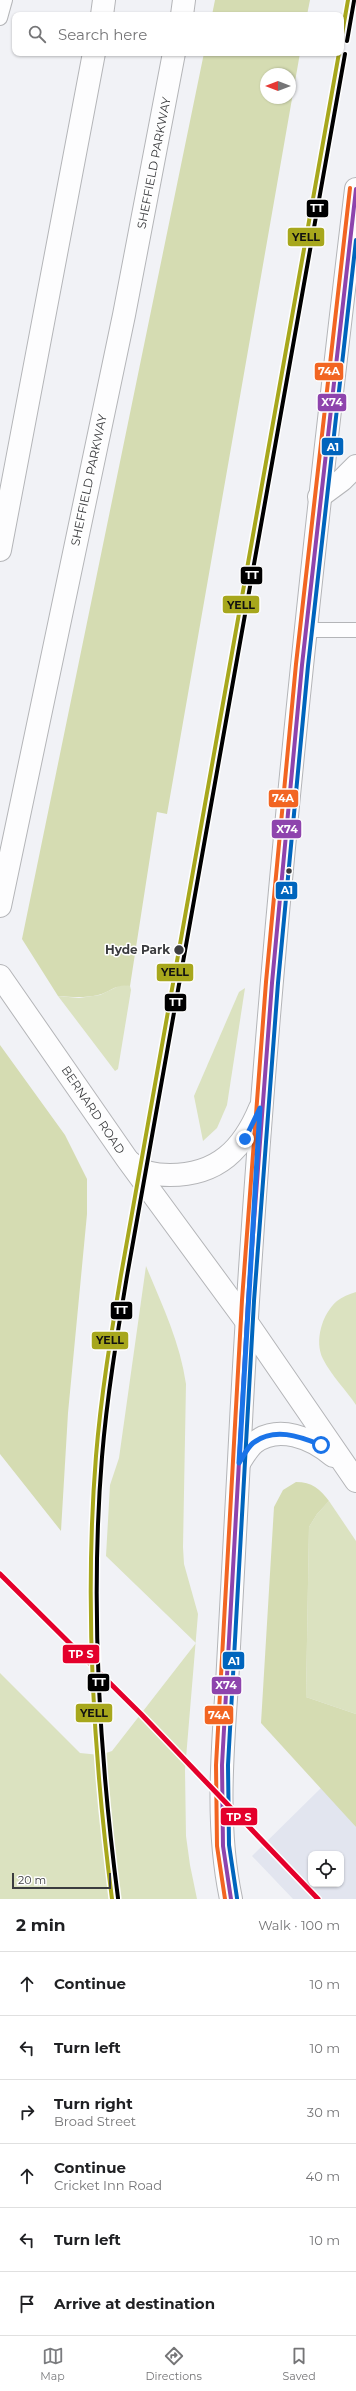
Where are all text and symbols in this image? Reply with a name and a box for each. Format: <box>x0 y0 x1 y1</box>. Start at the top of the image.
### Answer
search box <box>12 12 344 56</box>
icon: search <box>26 23 48 45</box>
text: Search here <box>58 25 147 44</box>
north arrow <box>260 68 296 104</box>
street label: SHEFFIELD PARKWAY <box>133 95 174 230</box>
line badge: TT <box>306 199 329 218</box>
text: TT <box>310 201 324 215</box>
line badge: YELL <box>287 227 325 247</box>
text: YELL <box>291 230 320 244</box>
line badge: 74A <box>314 362 344 381</box>
text: 74A <box>318 364 341 378</box>
line badge: X74 <box>317 393 347 412</box>
text: X74 <box>321 395 343 409</box>
street label: SHEFFIELD PARKWAY <box>67 412 110 547</box>
line badge: A1 <box>321 437 344 456</box>
text: A1 <box>326 440 339 454</box>
line badge: TT <box>240 566 263 585</box>
text: TT <box>245 568 259 582</box>
line badge: YELL <box>222 595 260 614</box>
text: YELL <box>226 598 255 612</box>
line badge: 74A <box>268 789 299 808</box>
text: 74A <box>272 791 295 805</box>
line badge: X74 <box>271 819 302 839</box>
text: X74 <box>276 822 298 836</box>
unlabelled marker <box>284 866 294 876</box>
line badge: A1 <box>275 881 298 900</box>
text: A1 <box>280 883 293 897</box>
place label: Hyde Park <box>105 942 170 957</box>
marker: Hyde Park <box>172 943 186 957</box>
line badge: YELL <box>156 963 194 982</box>
text: YELL <box>160 965 189 979</box>
line badge: TT <box>164 993 187 1012</box>
text: TT <box>169 995 183 1009</box>
street label: BERNARD ROAD <box>58 1063 128 1157</box>
route end <box>236 1130 254 1148</box>
line badge: TT <box>110 1301 133 1320</box>
text: TT <box>114 1303 128 1317</box>
line badge: YELL <box>91 1331 129 1350</box>
text: YELL <box>95 1333 124 1347</box>
route start <box>312 1436 330 1454</box>
line badge: TP S <box>62 1644 100 1664</box>
text: TP S <box>69 1647 93 1661</box>
line badge: A1 <box>222 1651 245 1670</box>
text: A1 <box>227 1654 240 1668</box>
line badge: TT <box>87 1673 110 1692</box>
text: TT <box>92 1675 106 1689</box>
line badge: X74 <box>211 1676 242 1695</box>
text: X74 <box>215 1678 237 1692</box>
line badge: YELL <box>75 1703 113 1723</box>
line badge: 74A <box>204 1705 234 1725</box>
text: YELL <box>79 1706 108 1720</box>
text: 74A <box>208 1708 231 1722</box>
line badge: TP S <box>220 1807 258 1826</box>
text: TP S <box>227 1810 251 1824</box>
map controls <box>308 1851 344 1887</box>
button: locate <box>308 1851 344 1887</box>
scale bar <box>12 1871 111 1890</box>
text: 20 m <box>18 1873 46 1887</box>
text: 2 min <box>16 1915 66 1935</box>
text: Walk · 100 m <box>258 1917 340 1933</box>
icon: ahead <box>16 1973 38 1995</box>
text: Continue <box>54 1974 126 1993</box>
text: 10 m <box>310 1976 340 1992</box>
icon: left <box>16 2037 38 2059</box>
text: Turn left <box>54 2038 121 2057</box>
text: 10 m <box>310 2040 340 2056</box>
text: Turn right <box>54 2094 133 2113</box>
icon: right <box>16 2101 38 2123</box>
text: 30 m <box>307 2104 340 2120</box>
text: Broad Street <box>54 2113 136 2129</box>
text: Continue <box>54 2158 126 2177</box>
icon: ahead <box>16 2165 38 2187</box>
text: 40 m <box>306 2168 340 2184</box>
text: Cricket Inn Road <box>54 2177 162 2193</box>
icon: left <box>16 2229 38 2251</box>
text: Turn left <box>54 2230 121 2249</box>
text: 10 m <box>310 2232 340 2248</box>
icon: arrive <box>16 2293 38 2315</box>
text: Arrive at destination <box>54 2294 215 2313</box>
tab: Map <box>40 2345 65 2383</box>
tab: Directions <box>146 2345 202 2383</box>
tab: Saved <box>283 2345 316 2383</box>

